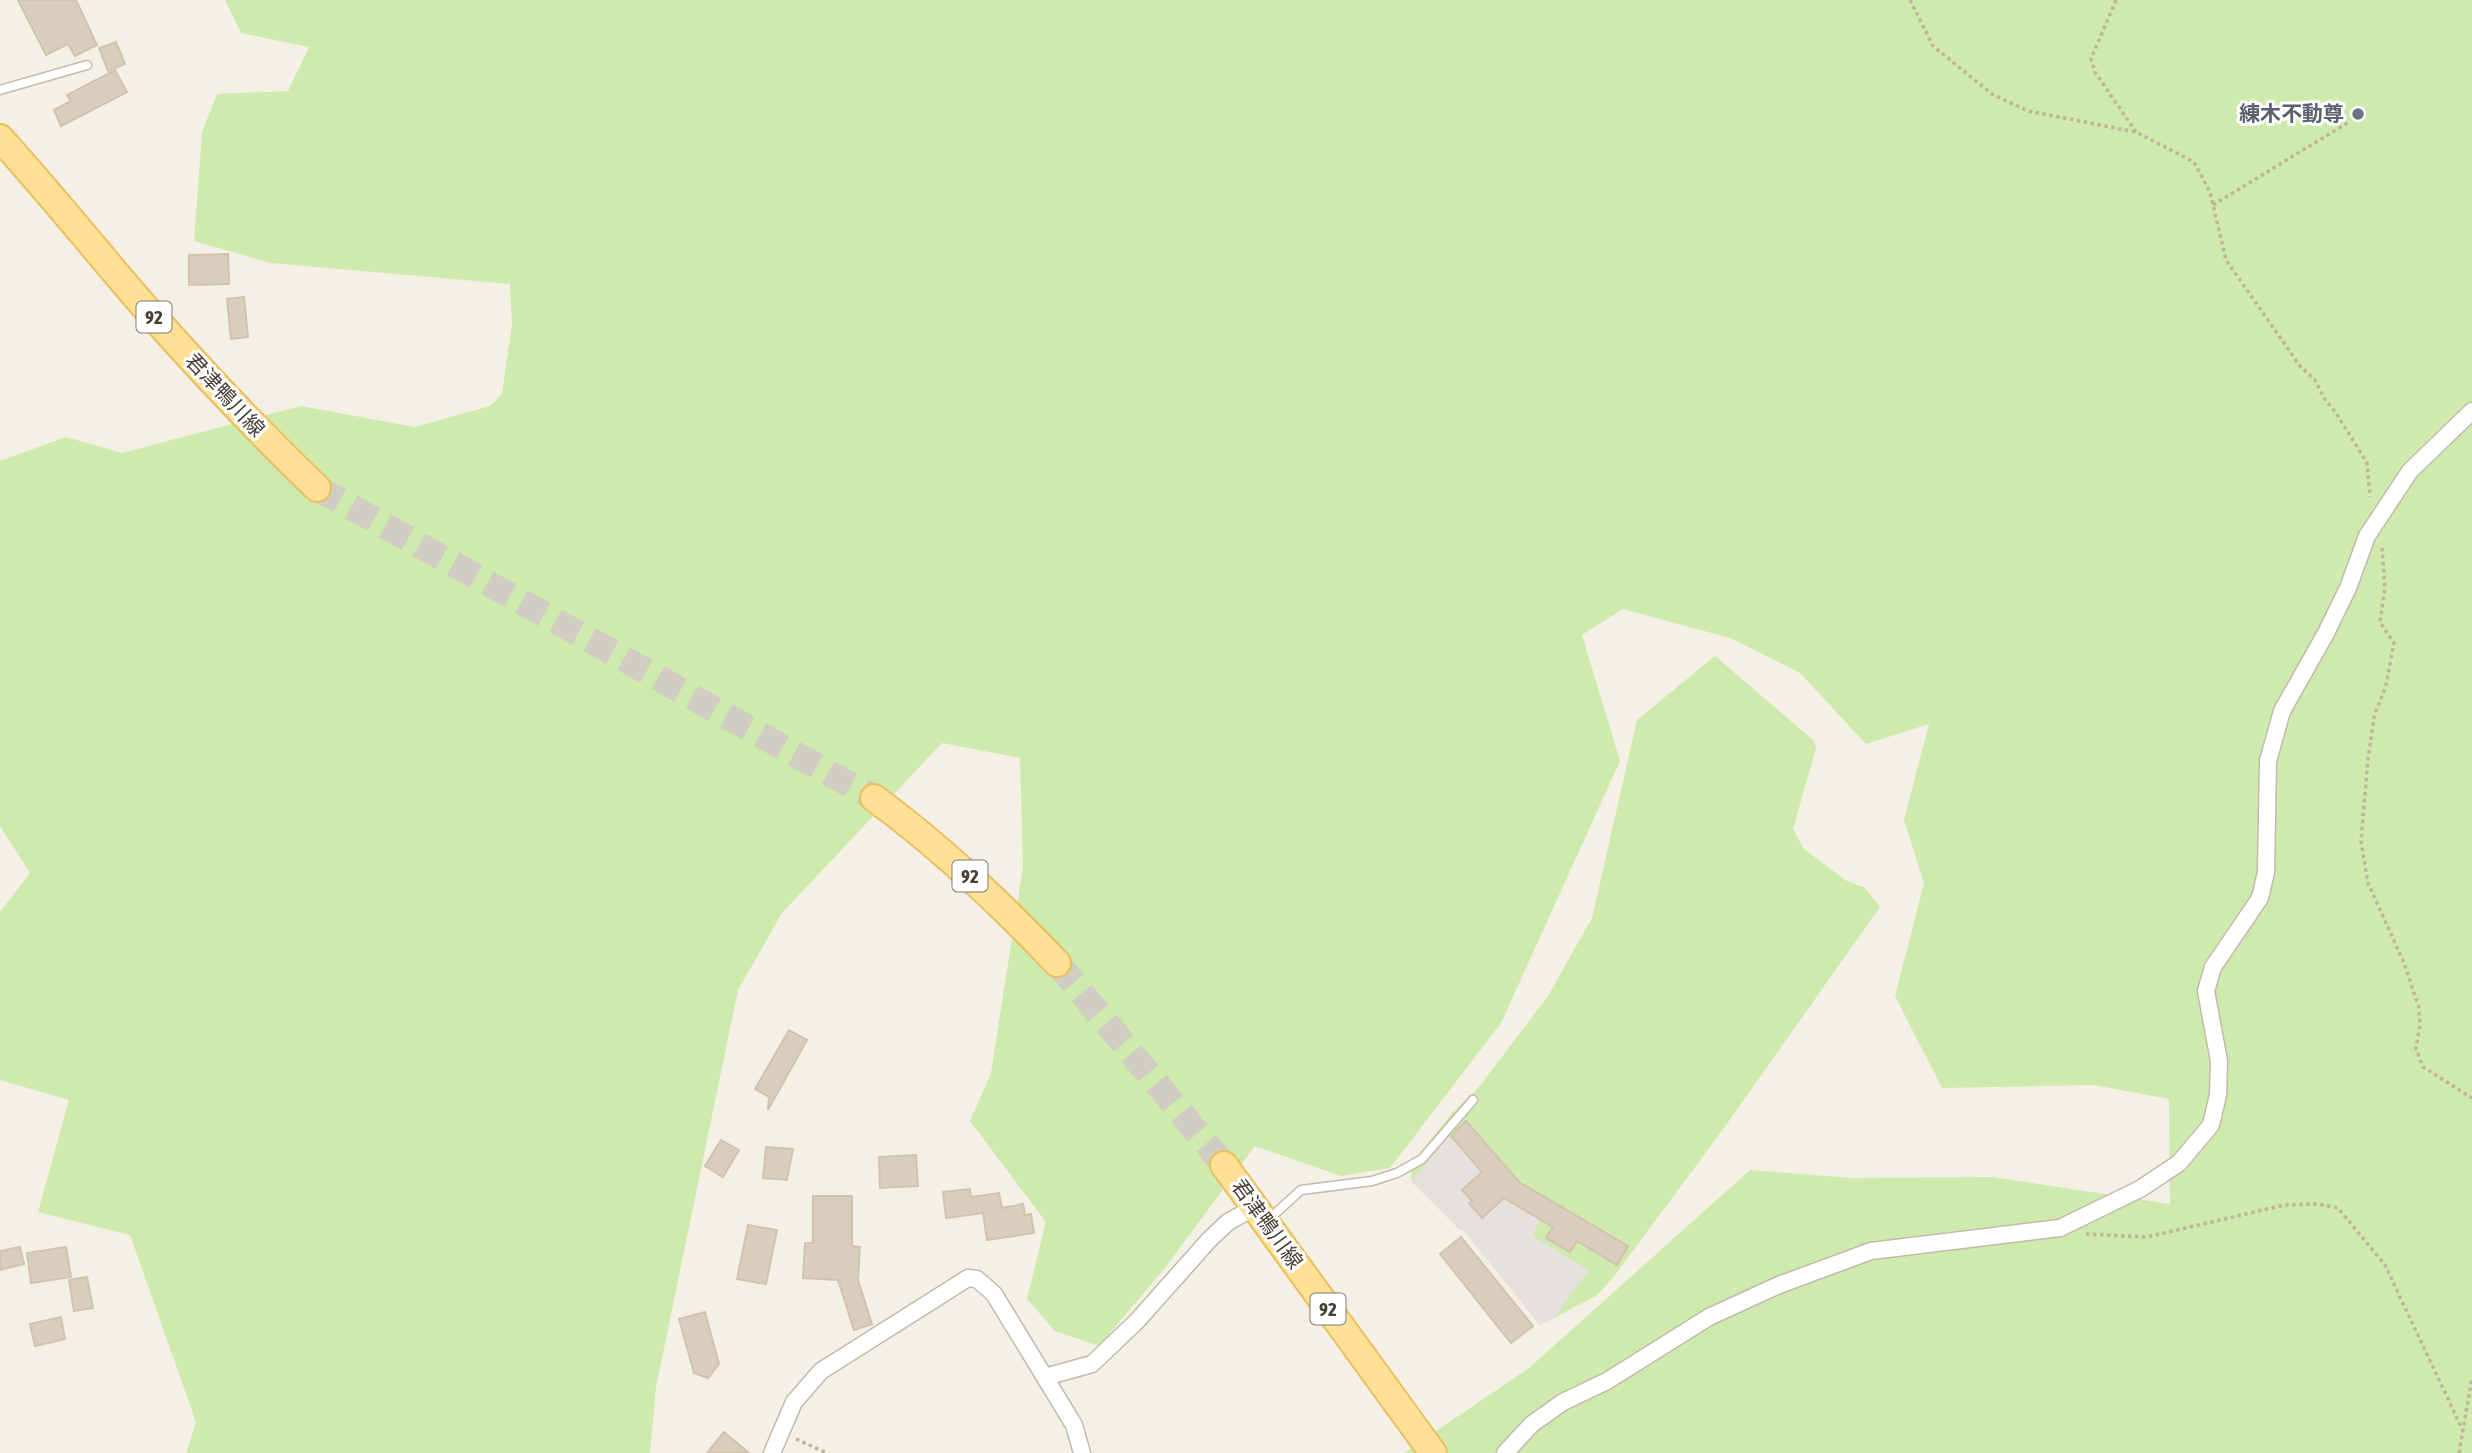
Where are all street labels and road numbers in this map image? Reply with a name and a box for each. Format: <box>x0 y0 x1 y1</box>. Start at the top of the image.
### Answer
road number: 92 <box>136 302 172 332</box>
street label: 君津鴨川線 <box>181 348 270 441</box>
road number: 92 <box>953 860 988 891</box>
street label: 君津鴨川線 <box>1227 1174 1308 1273</box>
road number: 92 <box>1310 1294 1346 1324</box>

